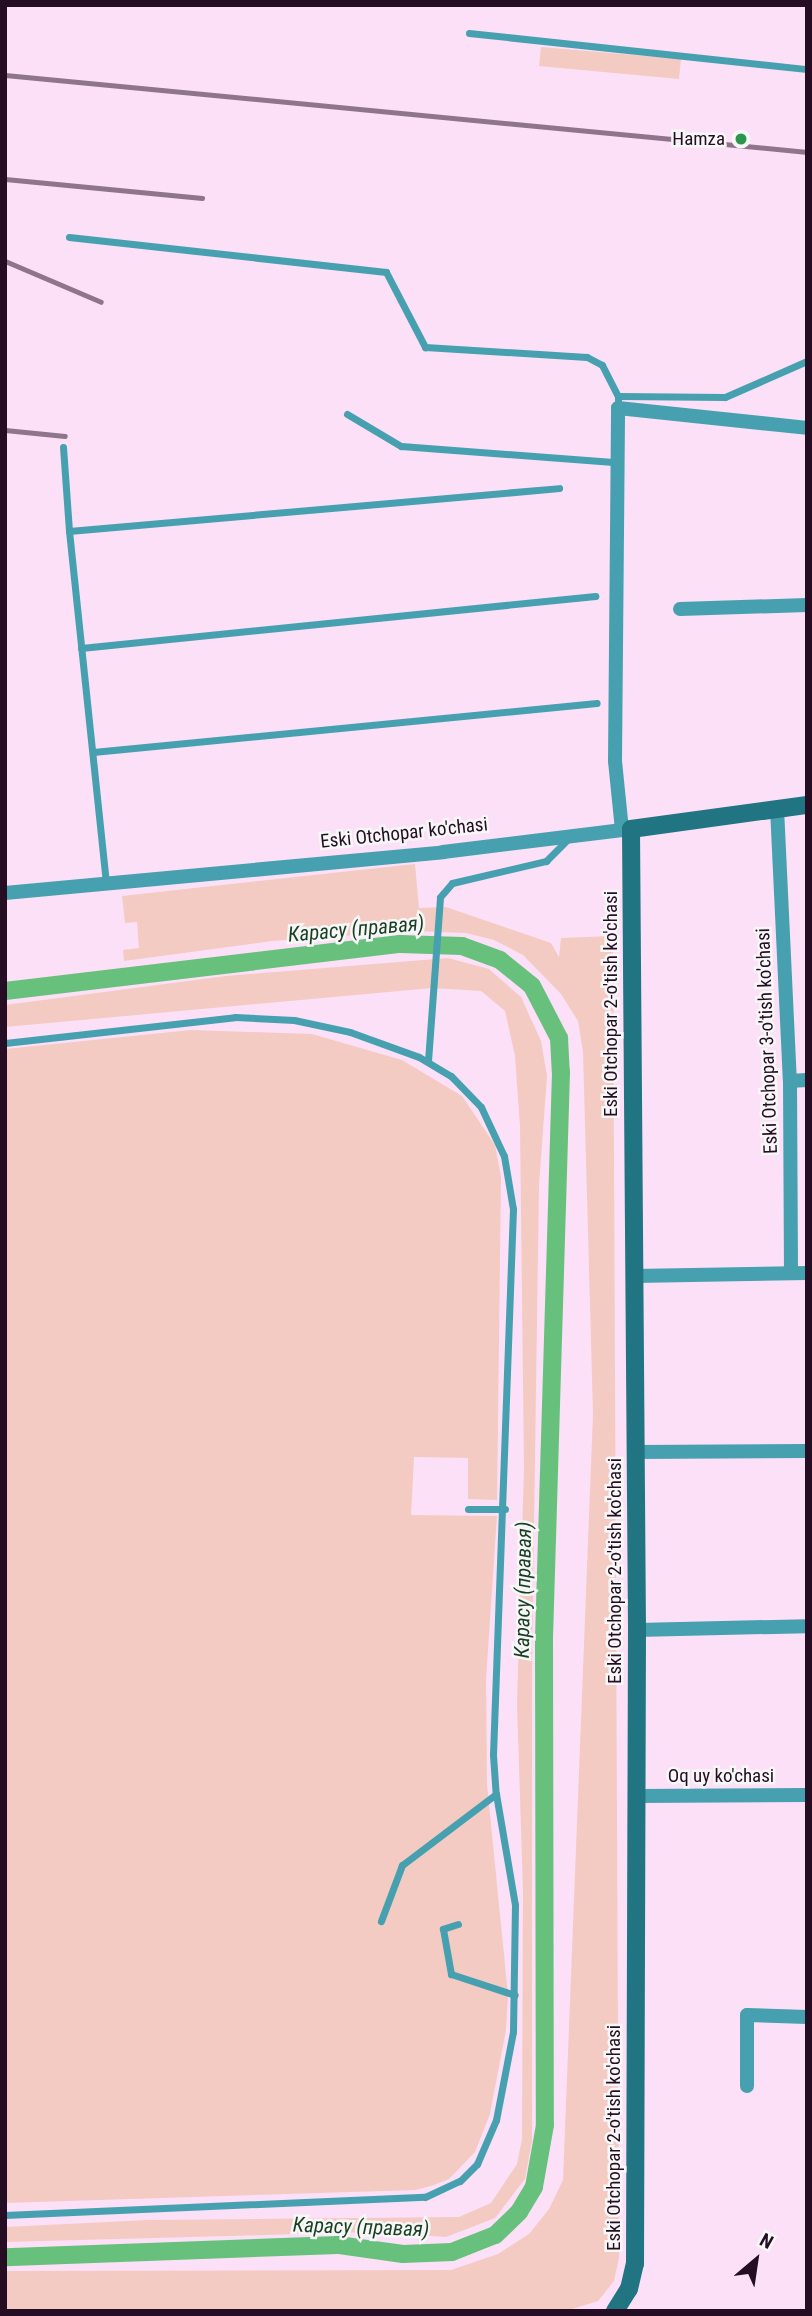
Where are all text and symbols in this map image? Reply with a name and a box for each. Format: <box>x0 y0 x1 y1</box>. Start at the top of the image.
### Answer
place label: Hamza <box>672 128 725 150</box>
marker: Hamza <box>731 129 751 149</box>
street label: Eski Otchopar ko'chasi <box>319 813 489 853</box>
street label: Eski Otchopar 2-o'tish ko'chasi <box>600 891 622 1117</box>
water label: Карасу (правая) <box>287 910 425 948</box>
street label: Eski Otchopar 3-o'tish ko'chasi <box>752 928 782 1154</box>
street label: Eski Otchopar 2-o'tish ko'chasi <box>604 1458 626 1684</box>
water label: Карасу (правая) <box>509 1521 537 1659</box>
street label: Oq uy ko'chasi <box>668 1765 774 1787</box>
street label: Eski Otchopar 2-o'tish ko'chasi <box>603 2025 625 2251</box>
water label: Карасу (правая) <box>292 2212 430 2242</box>
north arrow <box>721 2225 791 2295</box>
text: N <box>756 2228 777 2254</box>

